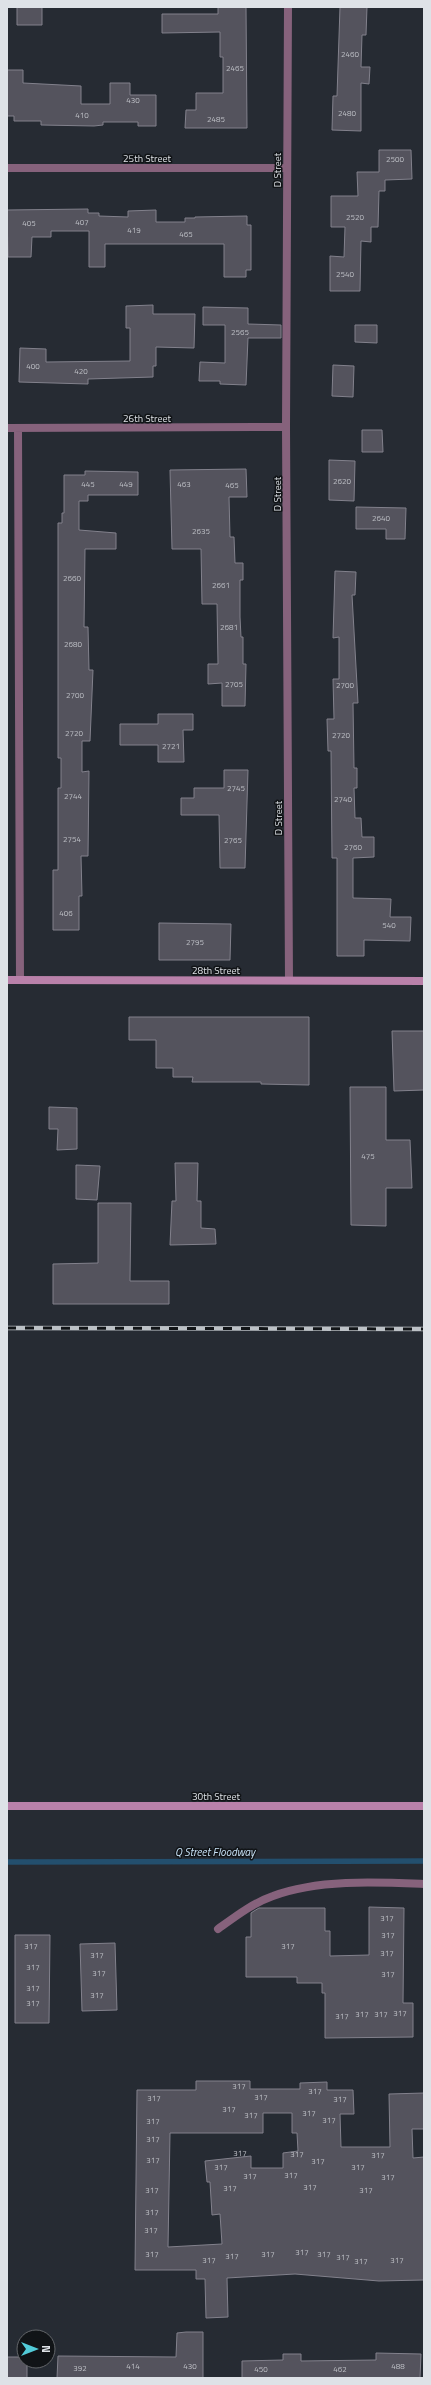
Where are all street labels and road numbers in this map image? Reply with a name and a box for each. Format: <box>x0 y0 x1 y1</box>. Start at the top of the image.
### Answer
street label: 25th Street <box>123 151 172 166</box>
street label: D Street <box>270 152 285 187</box>
street label: 26th Street <box>123 411 172 426</box>
street label: D Street <box>270 476 285 511</box>
street label: D Street <box>271 800 286 835</box>
street label: 28th Street <box>192 963 241 978</box>
street label: 30th Street <box>192 1789 241 1804</box>

